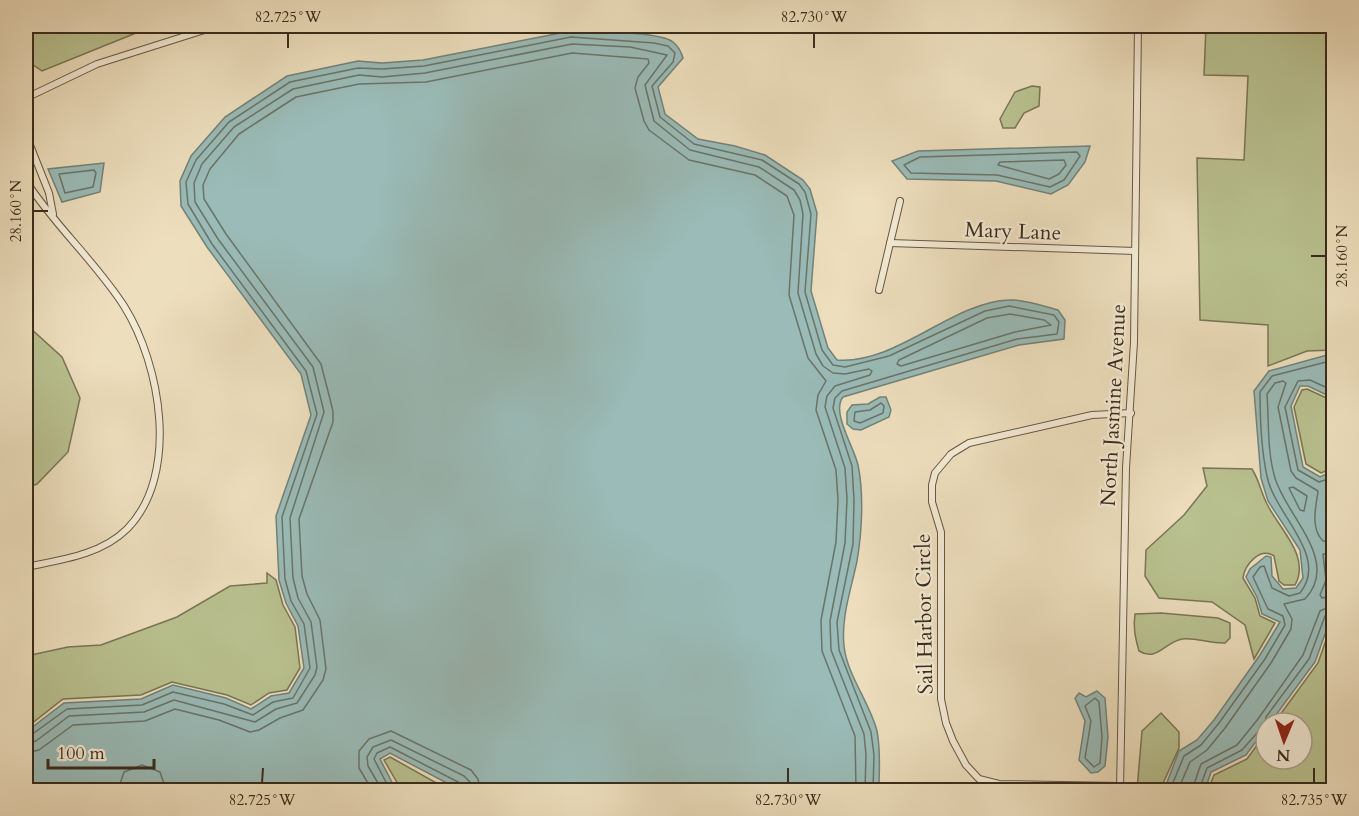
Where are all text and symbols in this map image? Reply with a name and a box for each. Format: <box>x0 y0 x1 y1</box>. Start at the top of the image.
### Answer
text: 82.725°W <box>255 7 322 27</box>
text: 82.730°W <box>781 7 848 27</box>
text: 28.160°N <box>6 179 26 242</box>
street label: Mary Lane <box>964 215 1062 248</box>
text: 28.160°N <box>1332 224 1352 287</box>
street label: North Jasmine Avenue <box>1094 303 1133 507</box>
street label: Sail Harbor Circle <box>909 533 940 695</box>
north arrow <box>1254 711 1314 771</box>
scale bar <box>48 732 154 770</box>
text: 100 m <box>57 741 105 766</box>
text: N <box>1276 744 1291 766</box>
text: 82.725°W <box>229 790 296 810</box>
text: 82.730°W <box>755 790 822 810</box>
text: 82.735°W <box>1281 790 1348 810</box>

